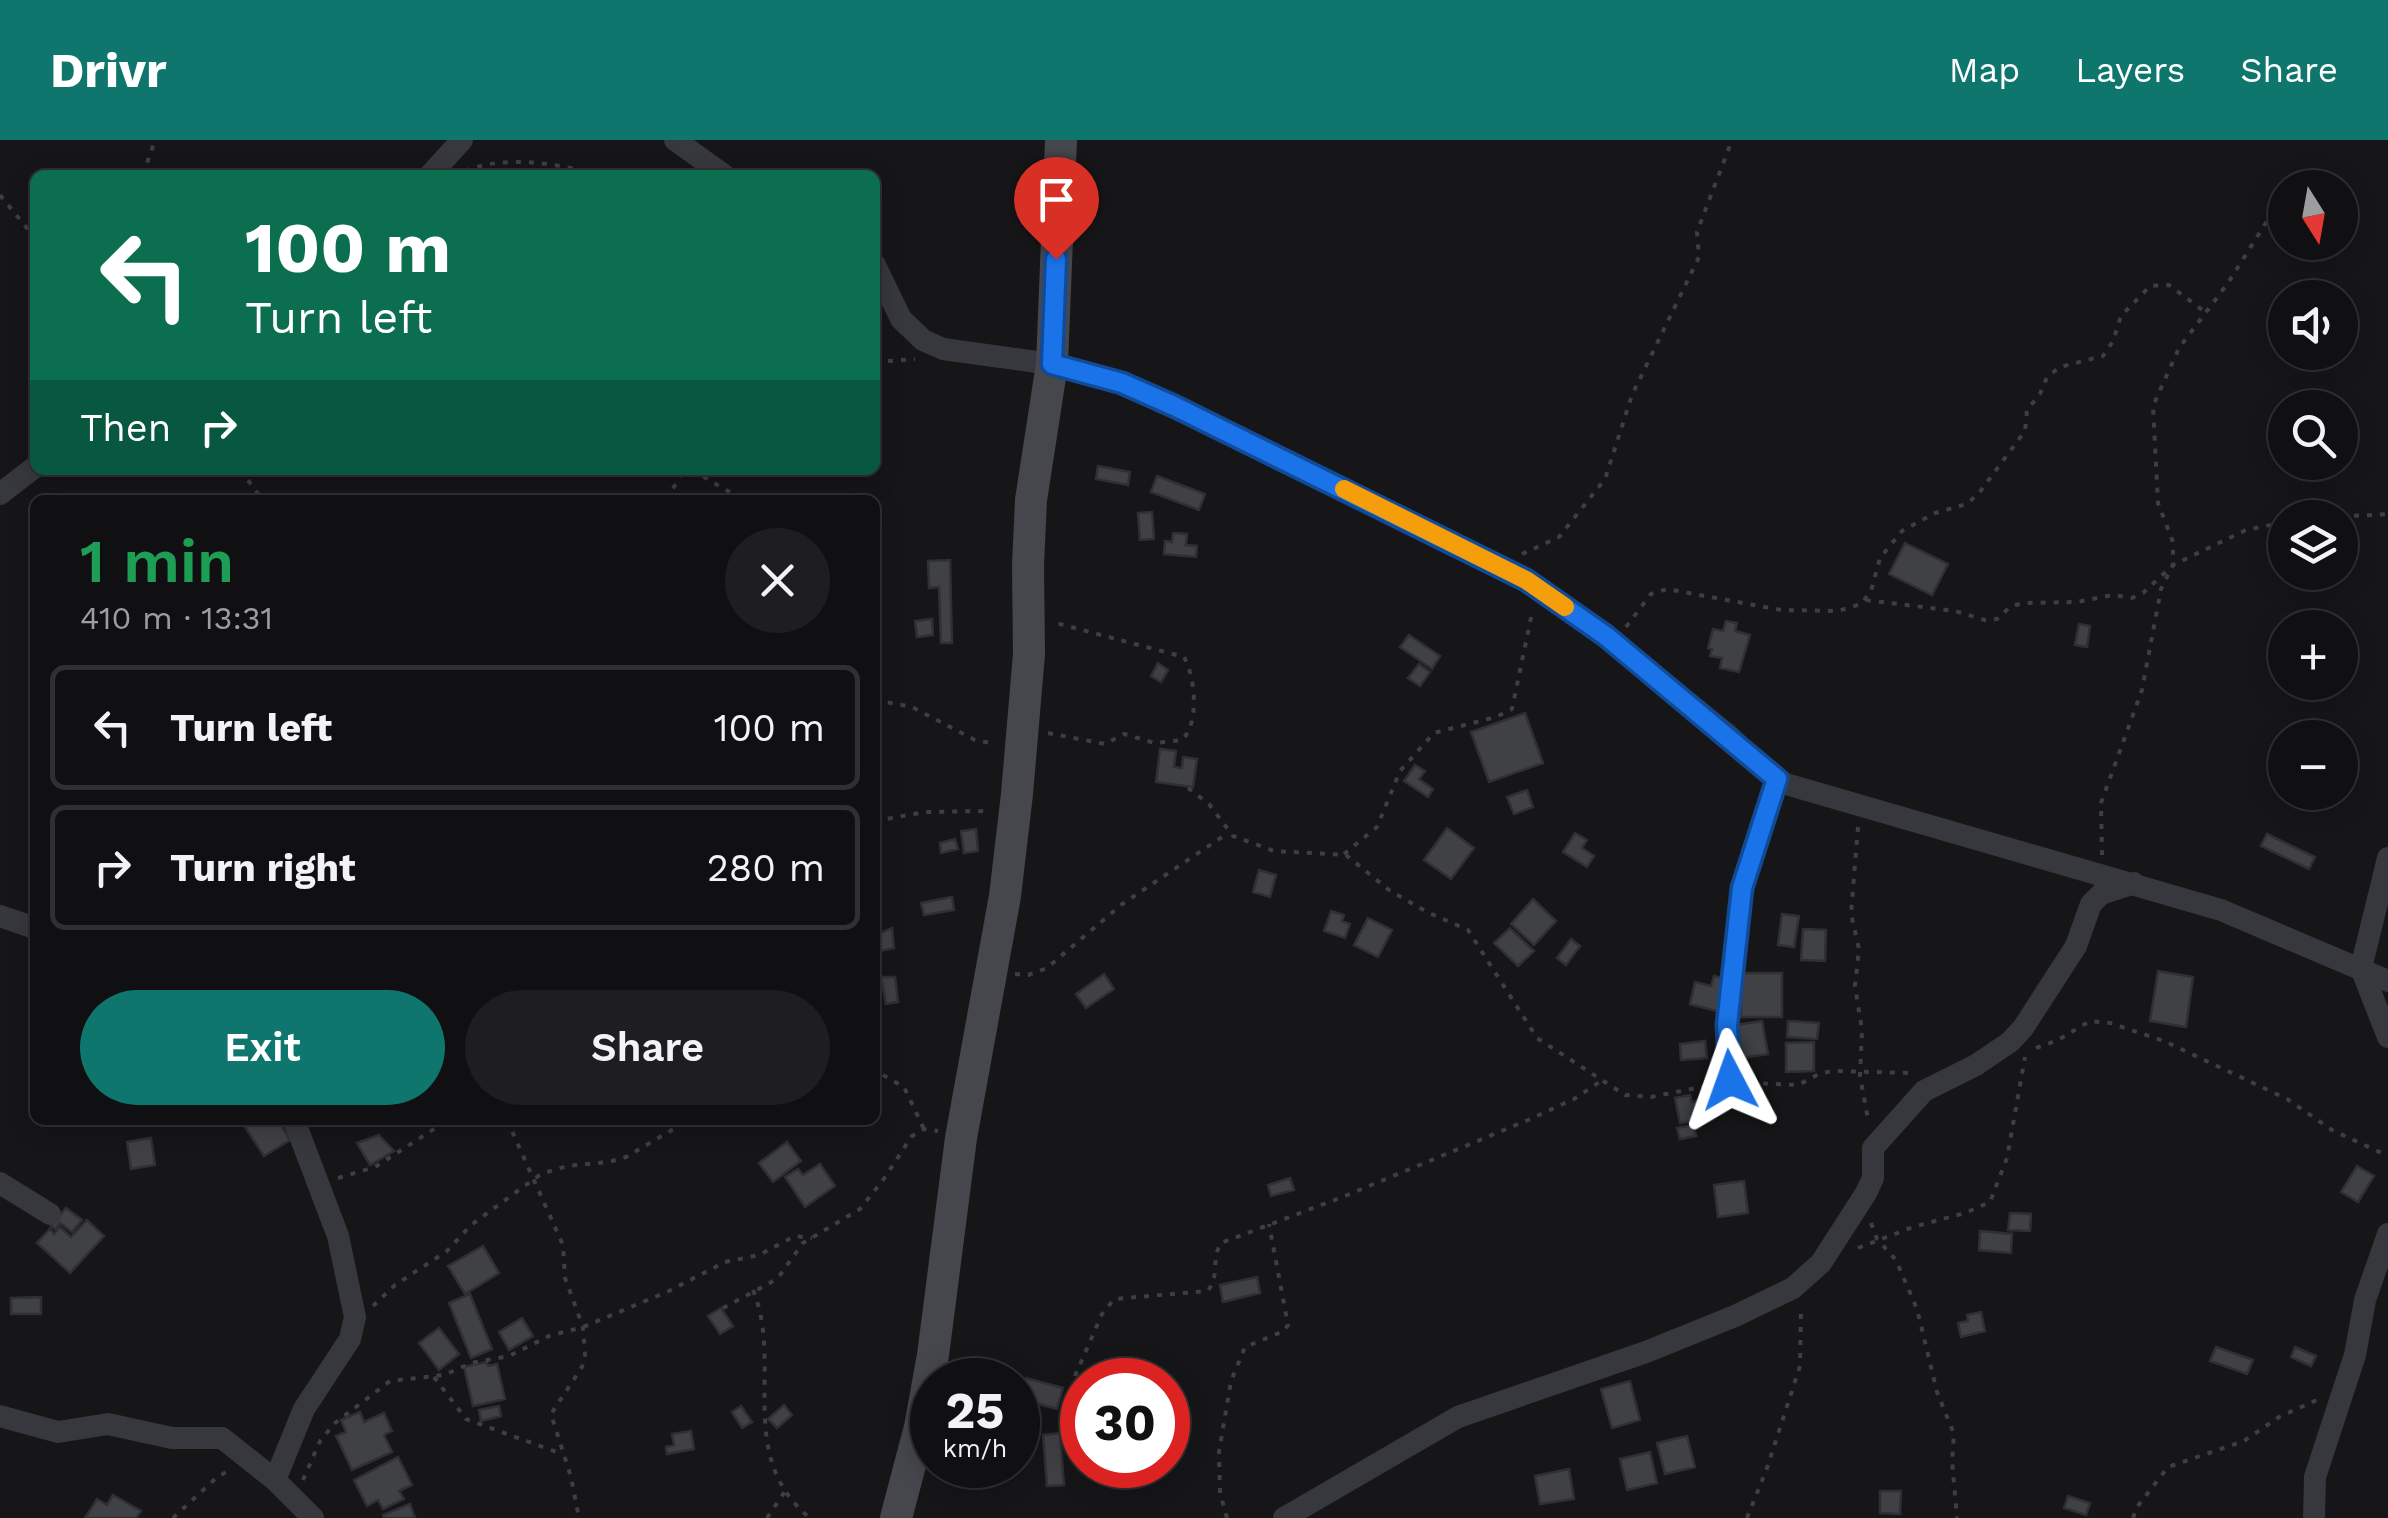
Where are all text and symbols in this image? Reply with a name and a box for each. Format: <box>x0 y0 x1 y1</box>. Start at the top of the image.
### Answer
text: Drivr <box>50 42 167 99</box>
text: Map <box>1949 49 2020 91</box>
text: Layers <box>2075 49 2185 91</box>
text: Share <box>2240 49 2338 91</box>
pin <box>1014 157 1099 260</box>
north arrow <box>2268 170 2358 260</box>
map controls <box>2268 170 2358 810</box>
icon: arrive <box>1029 172 1084 227</box>
text: 100 m <box>245 207 451 289</box>
icon: left <box>80 210 210 340</box>
button: sound <box>2268 280 2358 370</box>
text: Turn left <box>245 291 432 344</box>
button: search <box>2268 390 2358 480</box>
icon: right <box>191 400 246 455</box>
text: Then <box>80 406 171 450</box>
button: layers <box>2268 500 2358 590</box>
text: 1 min <box>80 526 234 597</box>
button: close <box>725 528 830 633</box>
text: 410 m · 13:31 <box>80 599 273 637</box>
button: + <box>2268 610 2358 700</box>
icon: left <box>85 700 140 755</box>
text: Turn left <box>170 706 332 750</box>
text: 100 m <box>714 706 825 750</box>
button: − <box>2268 720 2358 810</box>
icon: right <box>85 840 140 895</box>
text: Turn right <box>170 846 356 890</box>
text: 280 m <box>707 846 825 890</box>
button: Exit <box>80 990 445 1105</box>
button: Share <box>465 990 830 1105</box>
position arrow <box>1678 1028 1782 1132</box>
speed limit sign: 30 <box>1060 1358 1190 1488</box>
text: 25 <box>946 1381 1004 1440</box>
text: km/h <box>943 1434 1007 1463</box>

